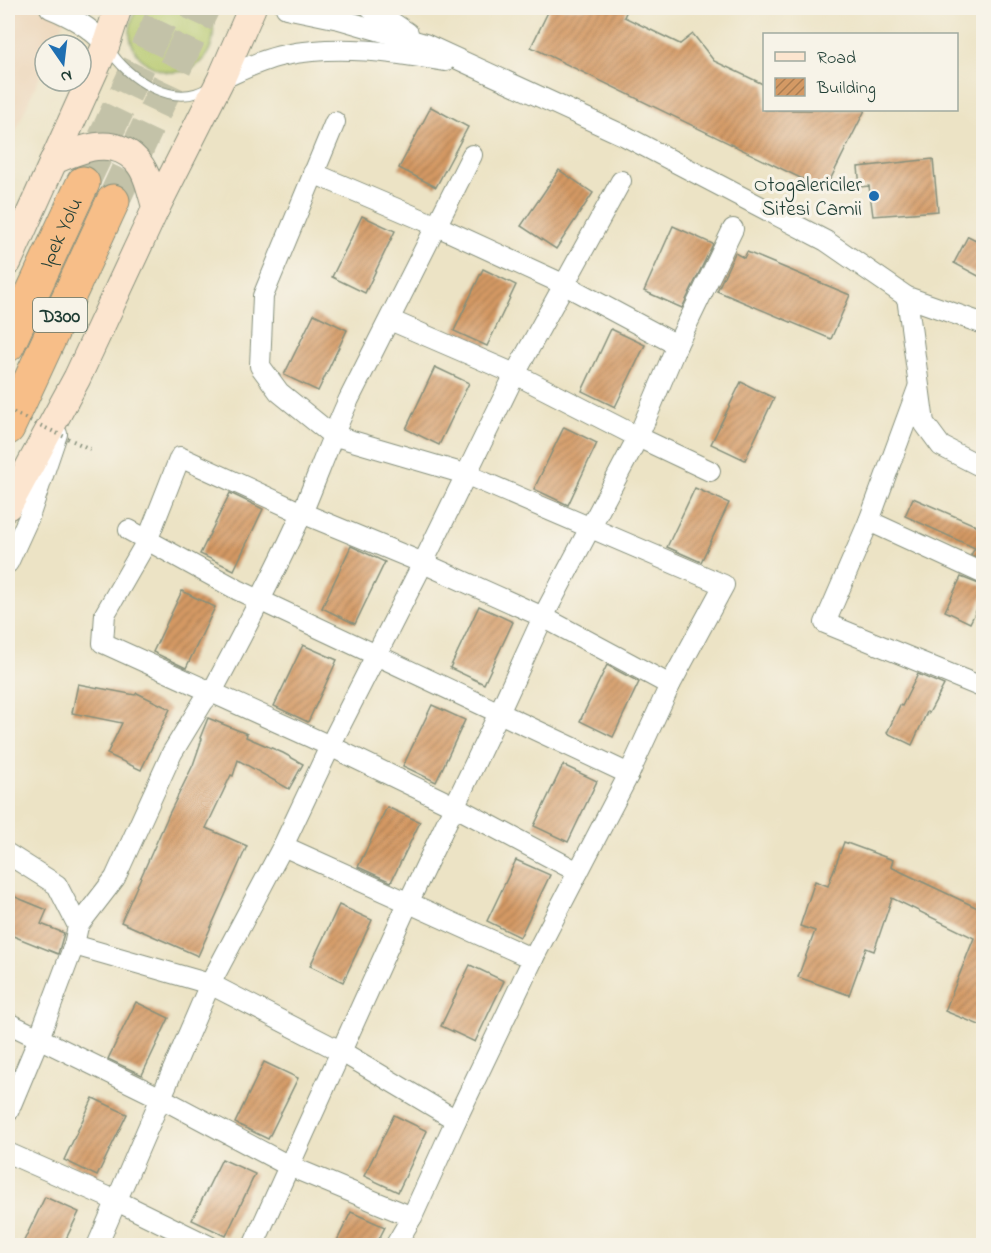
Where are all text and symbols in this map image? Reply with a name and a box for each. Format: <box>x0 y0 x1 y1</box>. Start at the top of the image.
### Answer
north arrow <box>33 33 93 93</box>
legend <box>763 33 958 111</box>
text: Road <box>817 46 856 72</box>
text: N <box>58 63 74 89</box>
text: Building <box>816 76 876 103</box>
place label: Otogalericiler Sitesi Camii <box>754 171 862 225</box>
marker: Otogalericiler Sitesi Camii <box>867 189 881 203</box>
street label: Ipek Yolu <box>33 193 91 274</box>
road number: D300 <box>33 298 87 332</box>

